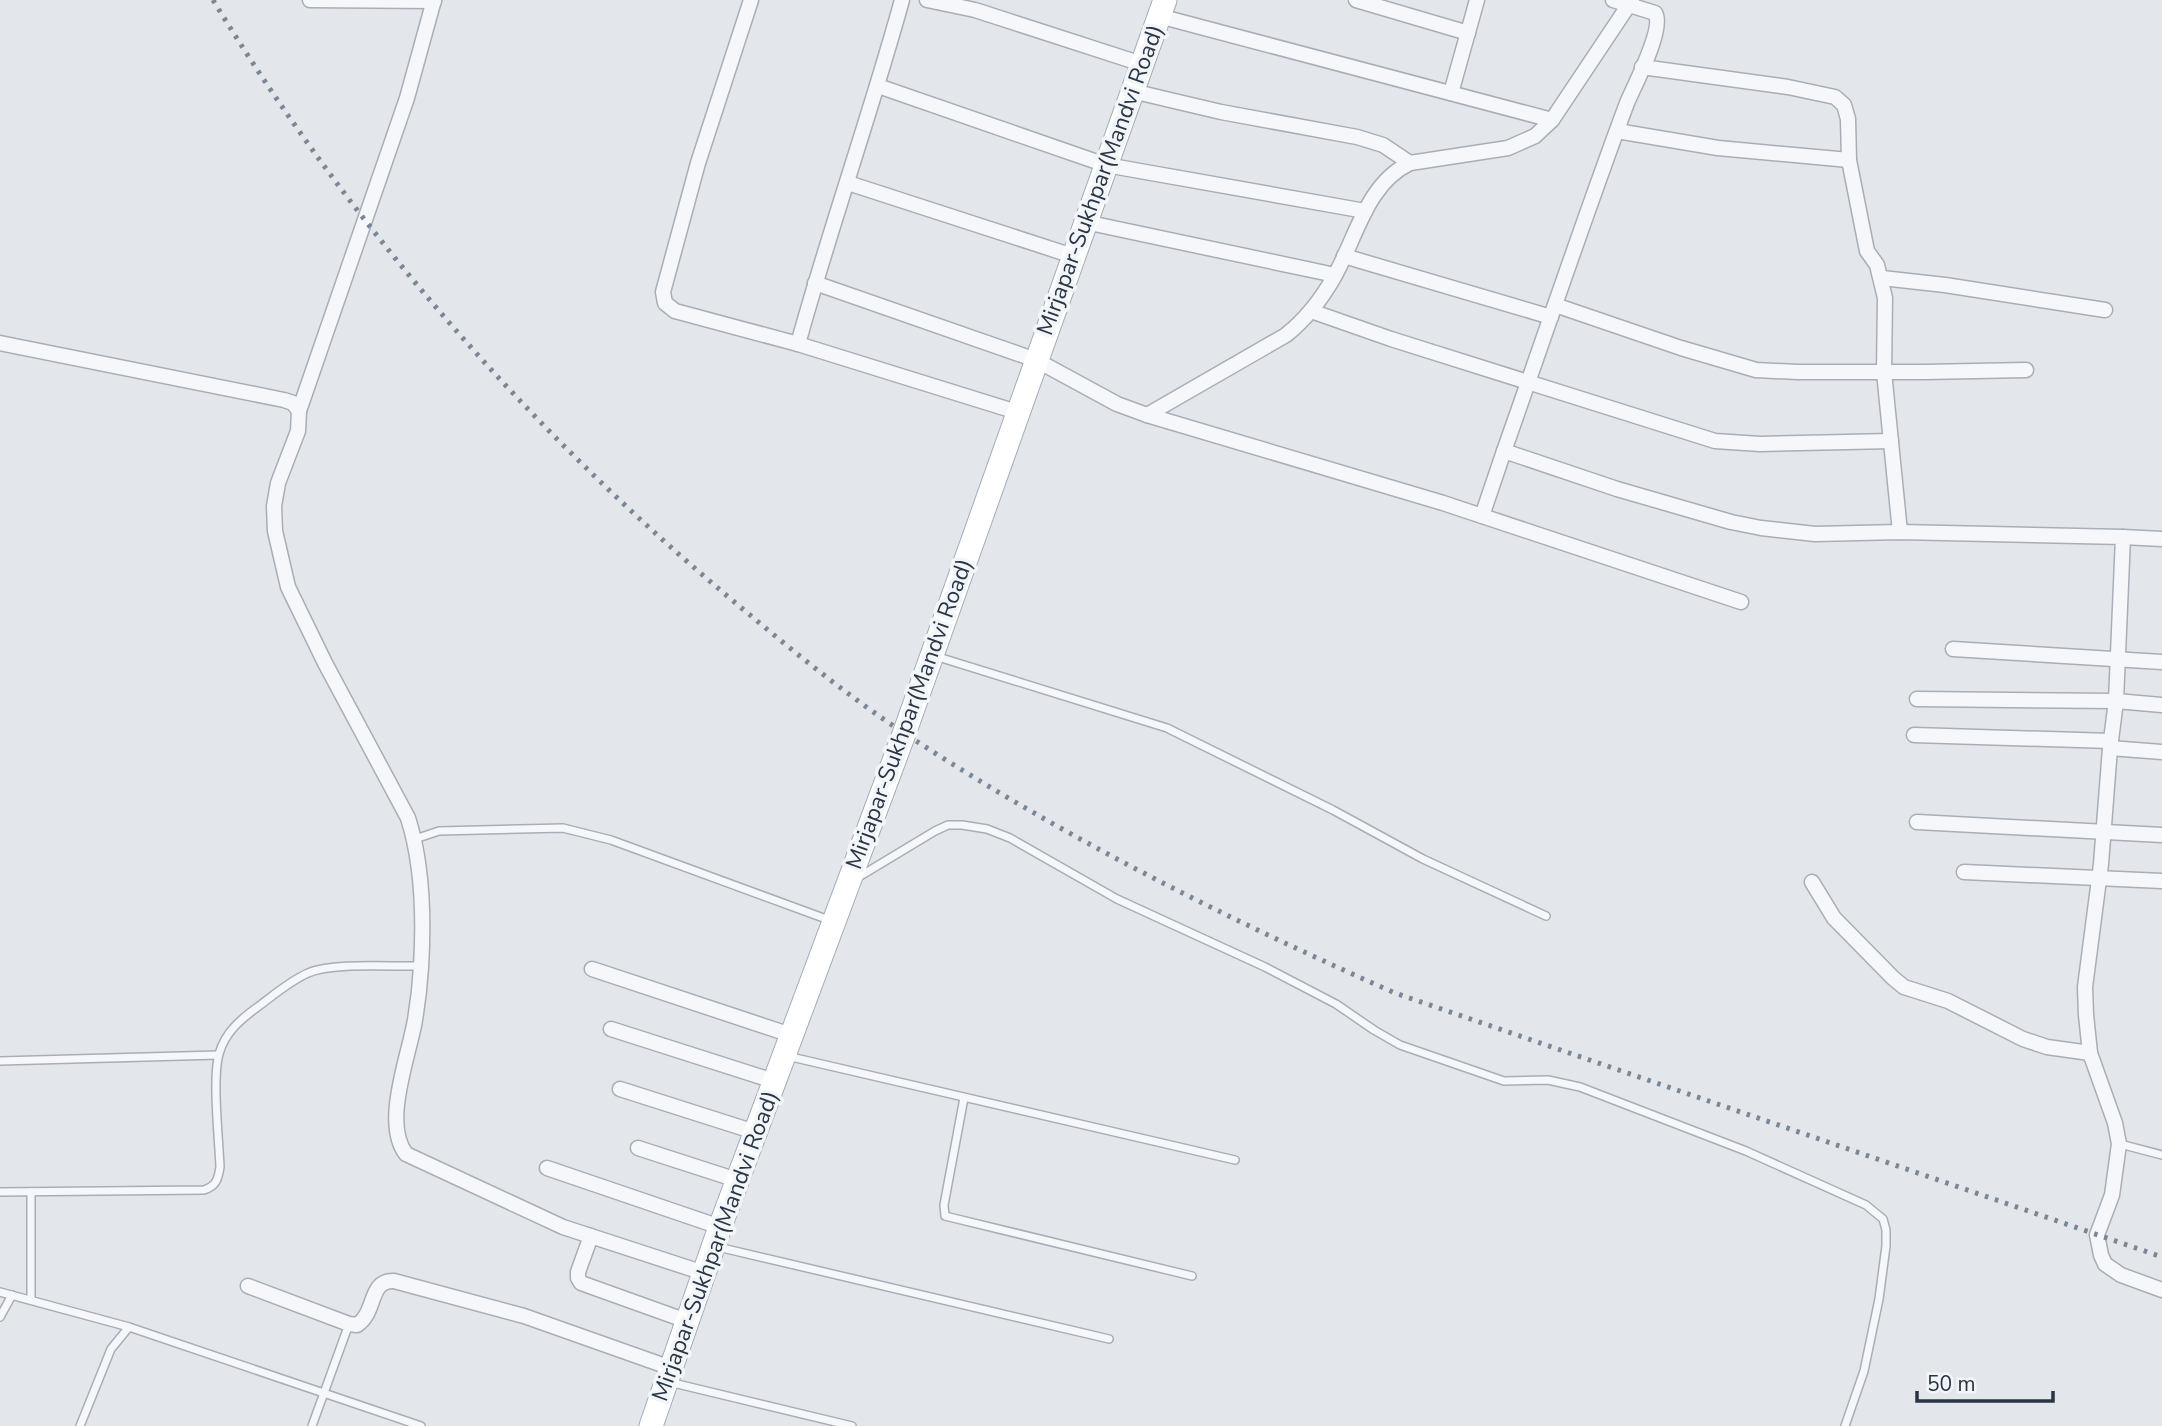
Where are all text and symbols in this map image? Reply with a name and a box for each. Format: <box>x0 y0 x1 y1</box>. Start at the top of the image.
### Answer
street label: Mirjapar-Sukhpar(Mandvi Road) <box>1029 20 1171 340</box>
street label: Mirjapar-Sukhpar(Mandvi Road) <box>838 554 980 874</box>
street label: Mirjapar-Sukhpar(Mandvi Road) <box>644 1086 786 1406</box>
scale bar <box>1917 1360 2054 1404</box>
text: 50 m <box>1927 1370 1976 1398</box>

